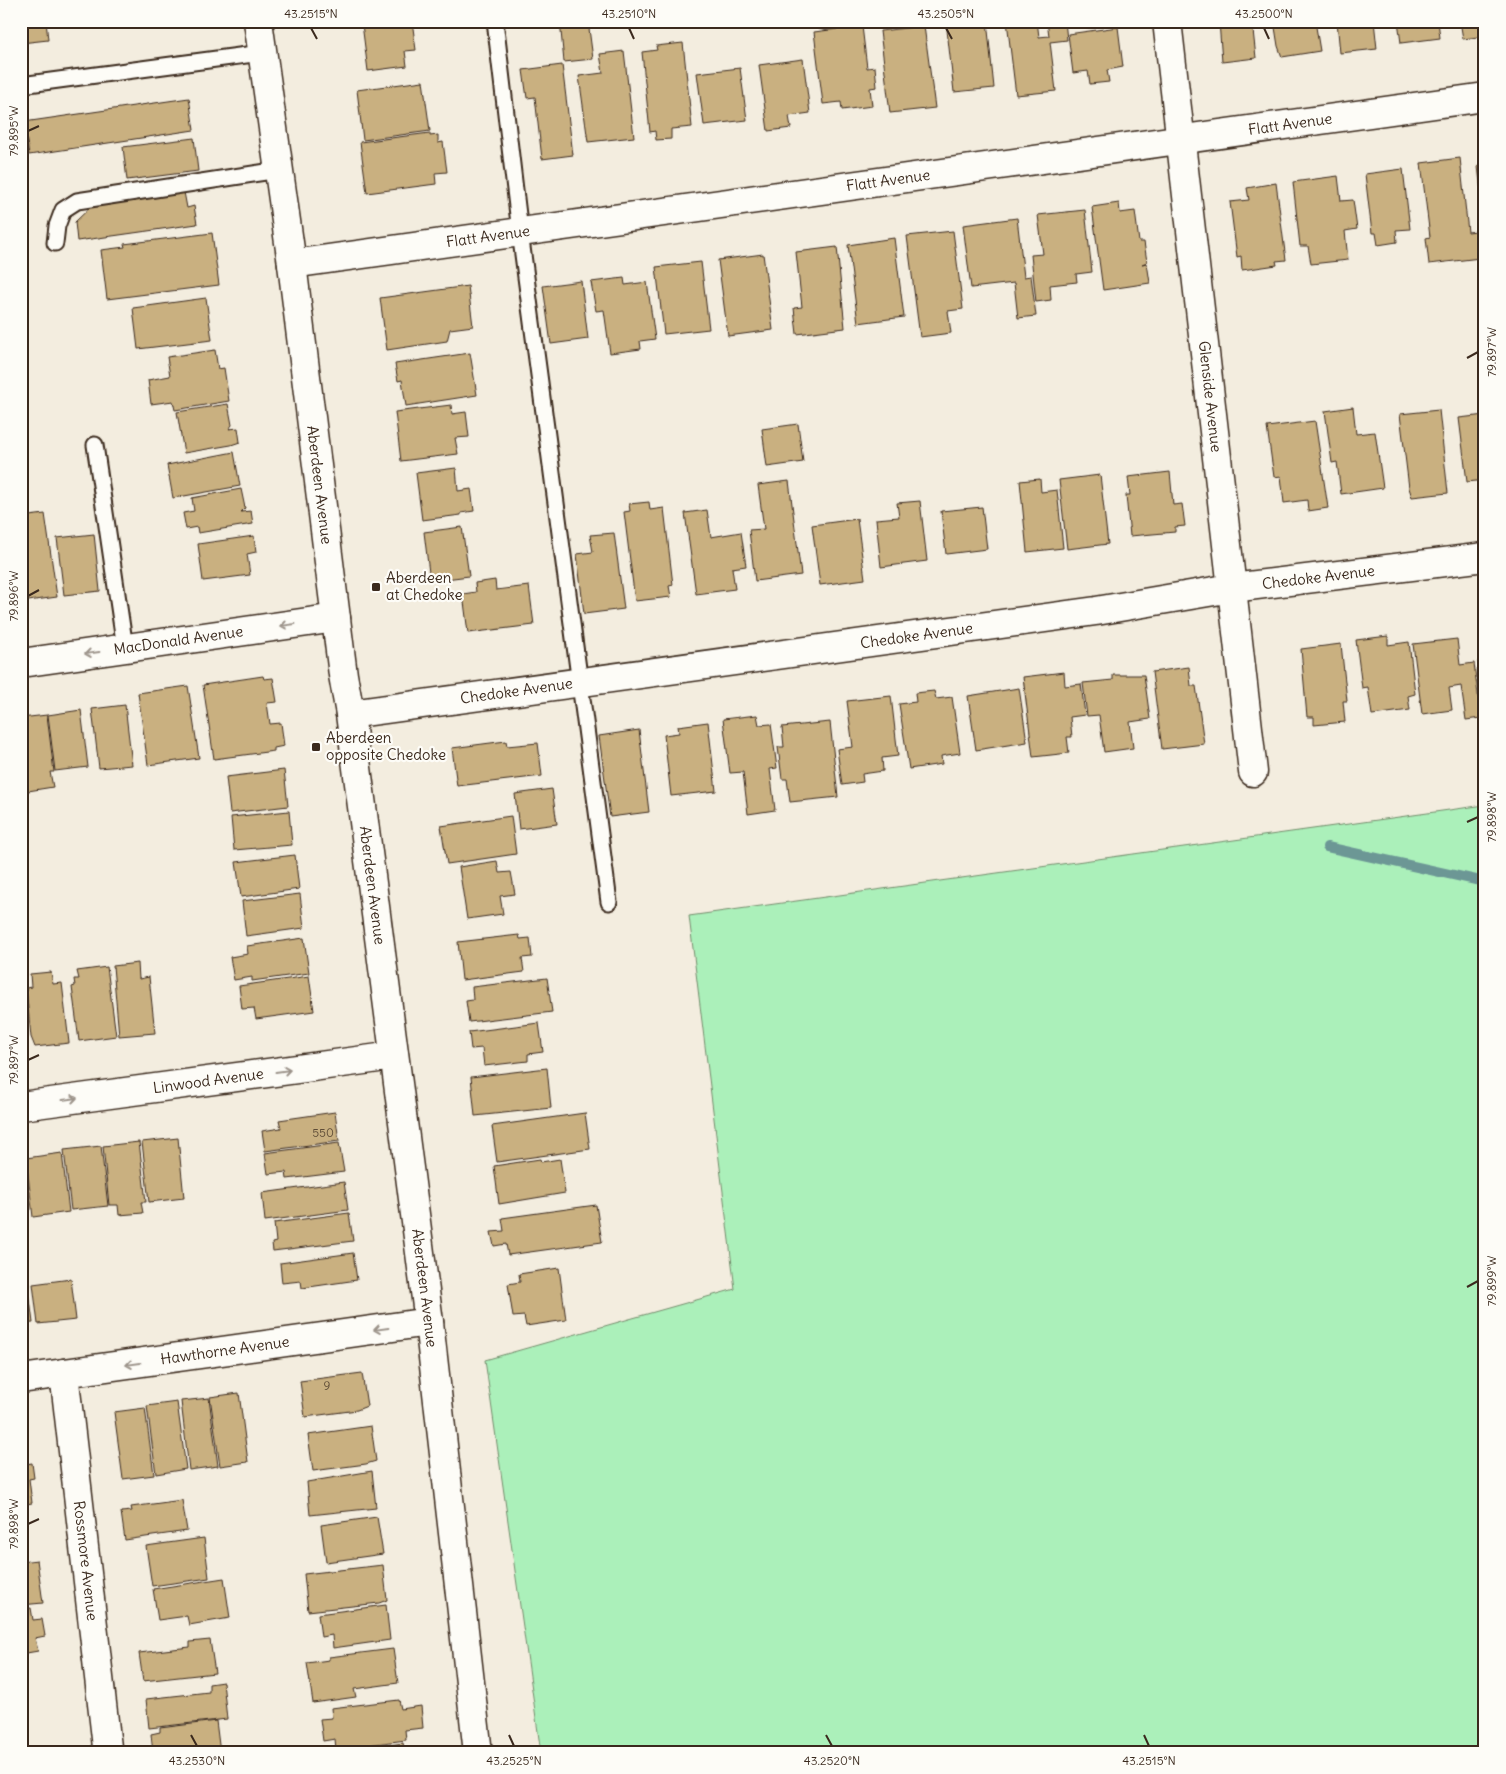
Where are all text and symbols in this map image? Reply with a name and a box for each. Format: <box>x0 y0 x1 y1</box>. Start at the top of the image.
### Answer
text: 43.2515°N <box>284 6 338 21</box>
text: 43.2510°N <box>602 6 656 21</box>
text: 43.2505°N <box>918 6 974 21</box>
text: 43.2500°N <box>1235 6 1293 21</box>
text: 79.895°W <box>6 106 21 156</box>
street label: Flatt Avenue <box>1247 108 1333 139</box>
street label: Flatt Avenue <box>845 165 931 195</box>
street label: Flatt Avenue <box>445 221 531 251</box>
text: 79.897°W <box>1484 327 1499 377</box>
street label: Glenside Avenue <box>1195 340 1226 453</box>
street label: Aberdeen Avenue <box>303 424 337 545</box>
street label: Chedoke Avenue <box>1261 561 1376 593</box>
place label: Aberdeen at Chedoke <box>386 568 463 604</box>
text: 79.896°W <box>6 571 21 621</box>
marker: Aberdeen at Chedoke <box>370 581 382 593</box>
street label: Chedoke Avenue <box>859 618 974 652</box>
one-way arrow <box>280 620 296 630</box>
street label: MacDonald Avenue <box>112 621 244 659</box>
one-way arrow <box>85 648 101 658</box>
street label: Chedoke Avenue <box>459 673 574 708</box>
place label: Aberdeen opposite Chedoke <box>326 728 446 764</box>
marker: Aberdeen opposite Chedoke <box>310 741 322 753</box>
text: 79.898°W <box>1484 792 1499 842</box>
street label: Aberdeen Avenue <box>356 825 390 946</box>
text: 79.897°W <box>6 1035 21 1085</box>
street label: Linwood Avenue <box>152 1064 265 1097</box>
one-way arrow <box>274 1066 290 1076</box>
one-way arrow <box>61 1094 77 1104</box>
house number: 550 <box>312 1125 334 1140</box>
street label: Aberdeen Avenue <box>408 1227 442 1348</box>
text: 79.899°W <box>1484 1256 1499 1306</box>
one-way arrow <box>373 1324 389 1334</box>
street label: Hawthorne Avenue <box>159 1332 291 1368</box>
one-way arrow <box>126 1359 142 1369</box>
house number: 9 <box>324 1378 331 1393</box>
text: 79.898°W <box>6 1499 21 1549</box>
street label: Rossmore Avenue <box>70 1500 102 1622</box>
text: 43.2530°N <box>169 1753 225 1768</box>
text: 43.2525°N <box>486 1753 542 1768</box>
text: 43.2520°N <box>804 1753 860 1768</box>
text: 43.2515°N <box>1122 1753 1176 1768</box>

